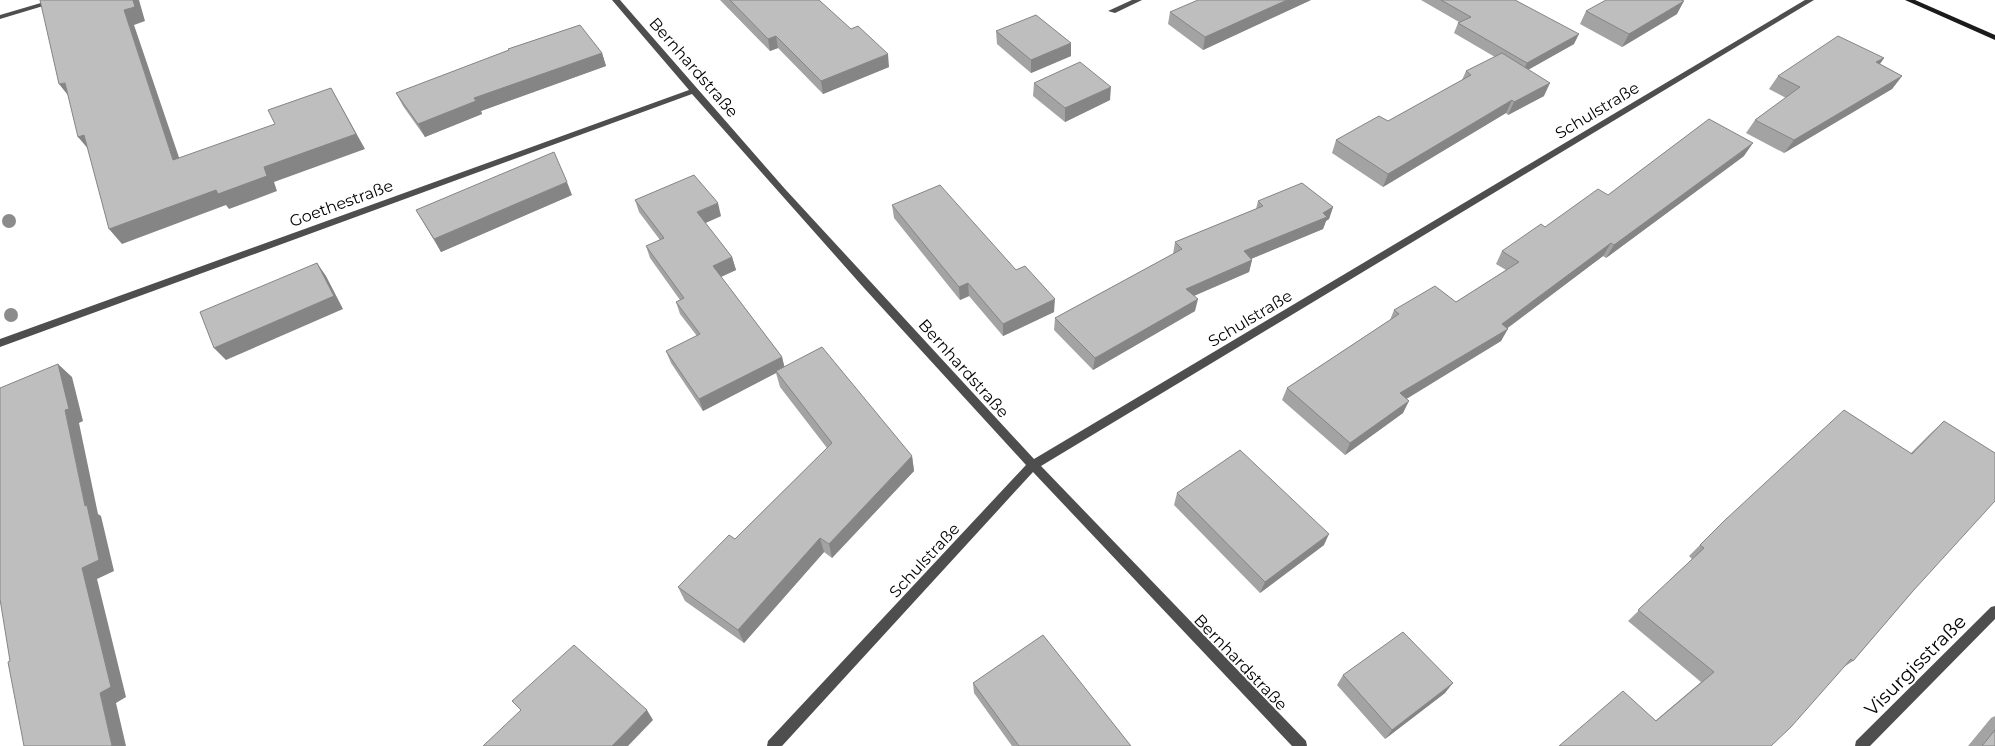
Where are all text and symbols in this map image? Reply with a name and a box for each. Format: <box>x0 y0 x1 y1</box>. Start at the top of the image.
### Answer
street label: Bernhardstraße <box>645 14 742 121</box>
street label: Schulstraße <box>1552 78 1643 143</box>
street label: Goethestraße <box>287 176 396 231</box>
street label: Schulstraße <box>1205 286 1296 351</box>
street label: Bernhardstraße <box>914 315 1013 422</box>
street label: Schulstraße <box>885 519 964 601</box>
street label: Bernhardstraße <box>1190 610 1291 714</box>
street label: Visurgisstraße <box>1860 610 1971 721</box>

